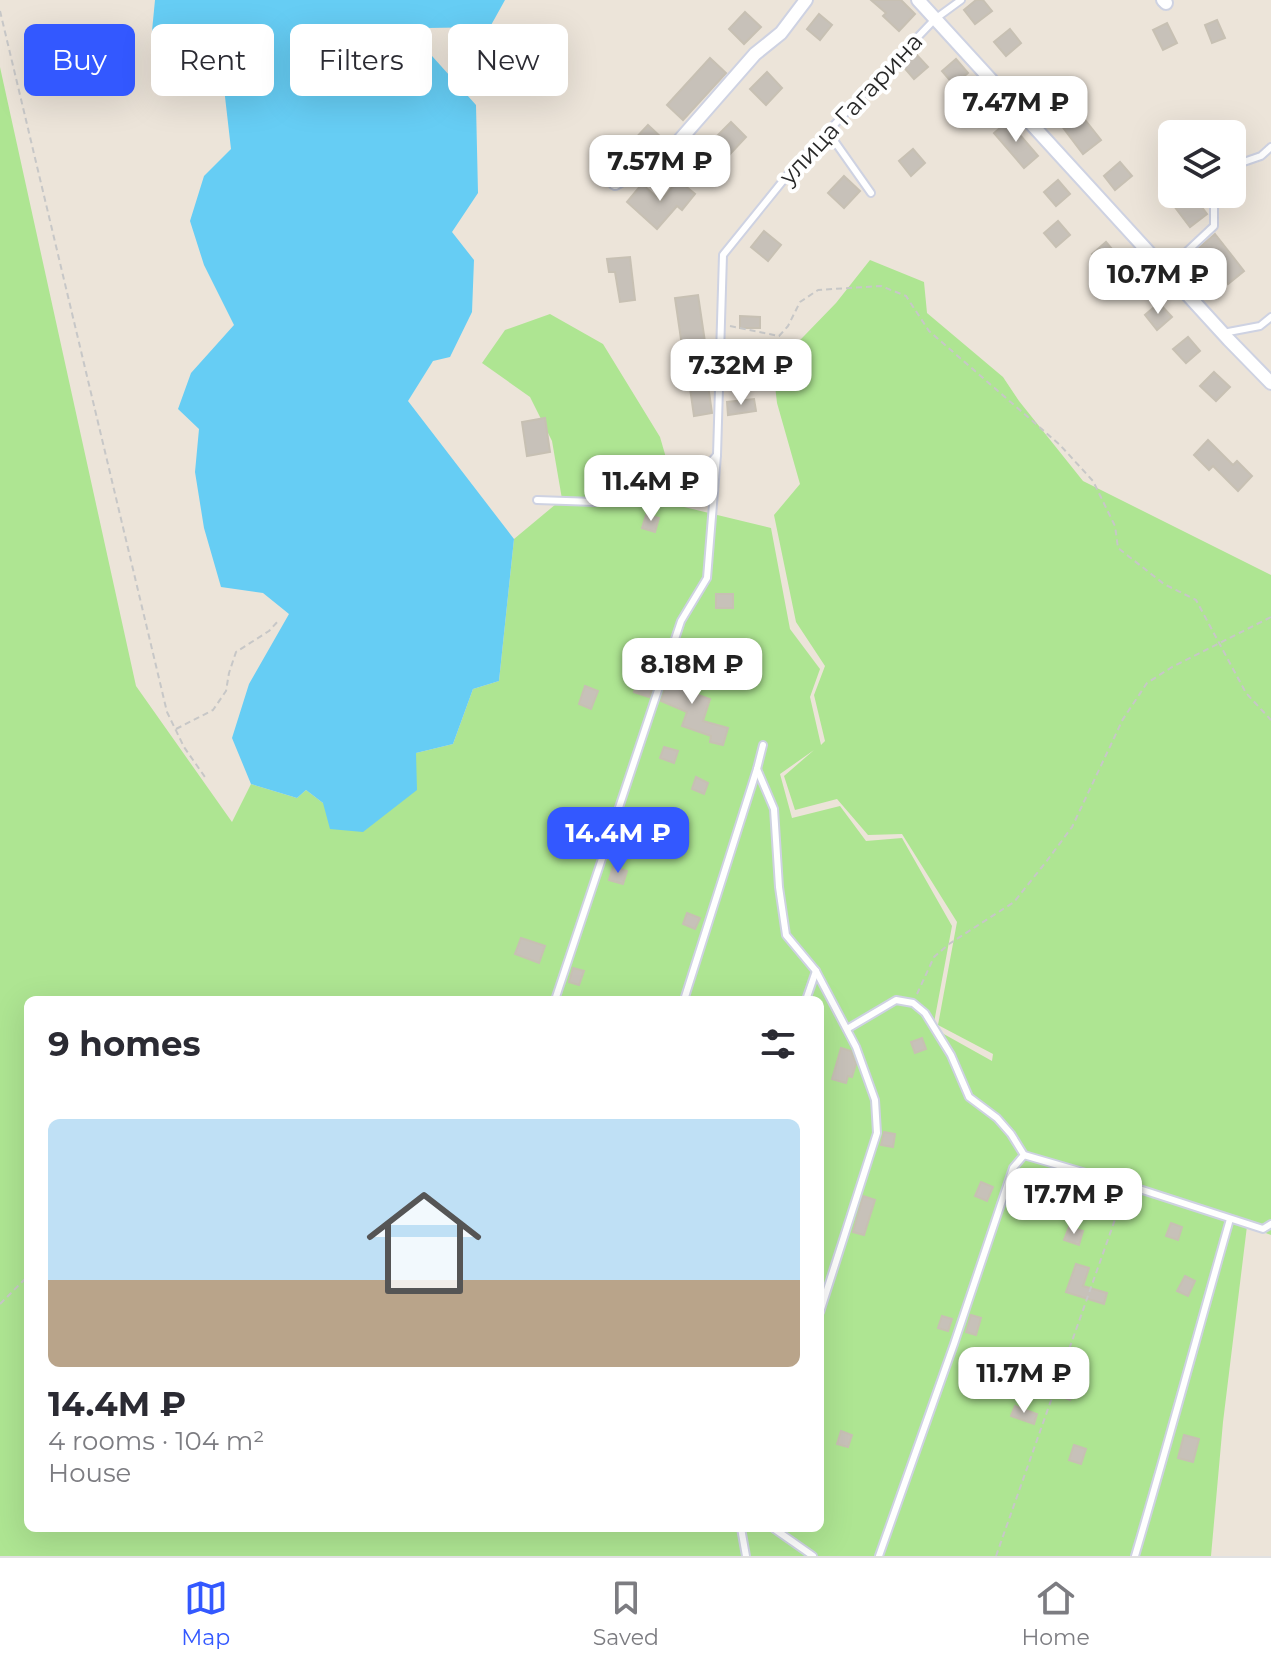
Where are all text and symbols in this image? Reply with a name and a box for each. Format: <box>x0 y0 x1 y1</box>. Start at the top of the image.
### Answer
chip: Buy <box>24 24 135 96</box>
chip: Rent <box>151 24 274 96</box>
chip: Filters <box>290 24 432 96</box>
chip: New <box>448 24 568 96</box>
street label: улица Гагарина <box>772 27 928 191</box>
pin: 7.47M ₽ <box>942 76 1090 144</box>
text: 7.47M ₽ <box>963 86 1069 118</box>
map controls <box>1158 120 1246 208</box>
button: layers <box>1158 120 1246 208</box>
pin: 7.57M ₽ <box>586 135 734 203</box>
text: 7.57M ₽ <box>607 145 713 177</box>
pin: 10.7M ₽ <box>1084 248 1232 316</box>
text: 10.7M ₽ <box>1107 258 1209 290</box>
pin: 7.32M ₽ <box>667 339 815 407</box>
text: 7.32M ₽ <box>689 349 793 381</box>
pin: 11.4M ₽ <box>577 455 725 523</box>
text: 11.4M ₽ <box>602 465 700 497</box>
pin: 8.18M ₽ <box>618 638 766 706</box>
text: 8.18M ₽ <box>640 648 744 680</box>
pin: 14.4M ₽ <box>544 807 692 875</box>
text: 14.4M ₽ <box>565 817 671 849</box>
icon: filters <box>756 1022 800 1066</box>
text: 9 homes <box>48 1023 201 1065</box>
pin: 17.7M ₽ <box>1000 1168 1148 1236</box>
icon: home <box>352 1171 496 1315</box>
text: 17.7M ₽ <box>1024 1178 1124 1210</box>
pin: 11.7M ₽ <box>950 1347 1098 1415</box>
text: 11.7M ₽ <box>976 1357 1072 1389</box>
text: 14.4M ₽ <box>48 1383 186 1425</box>
text: 4 rooms · 104 m² <box>48 1425 265 1457</box>
text: House <box>48 1457 131 1489</box>
tab: Map <box>181 1576 230 1651</box>
tab: Saved <box>593 1576 659 1651</box>
tab: Home <box>1021 1576 1090 1651</box>

